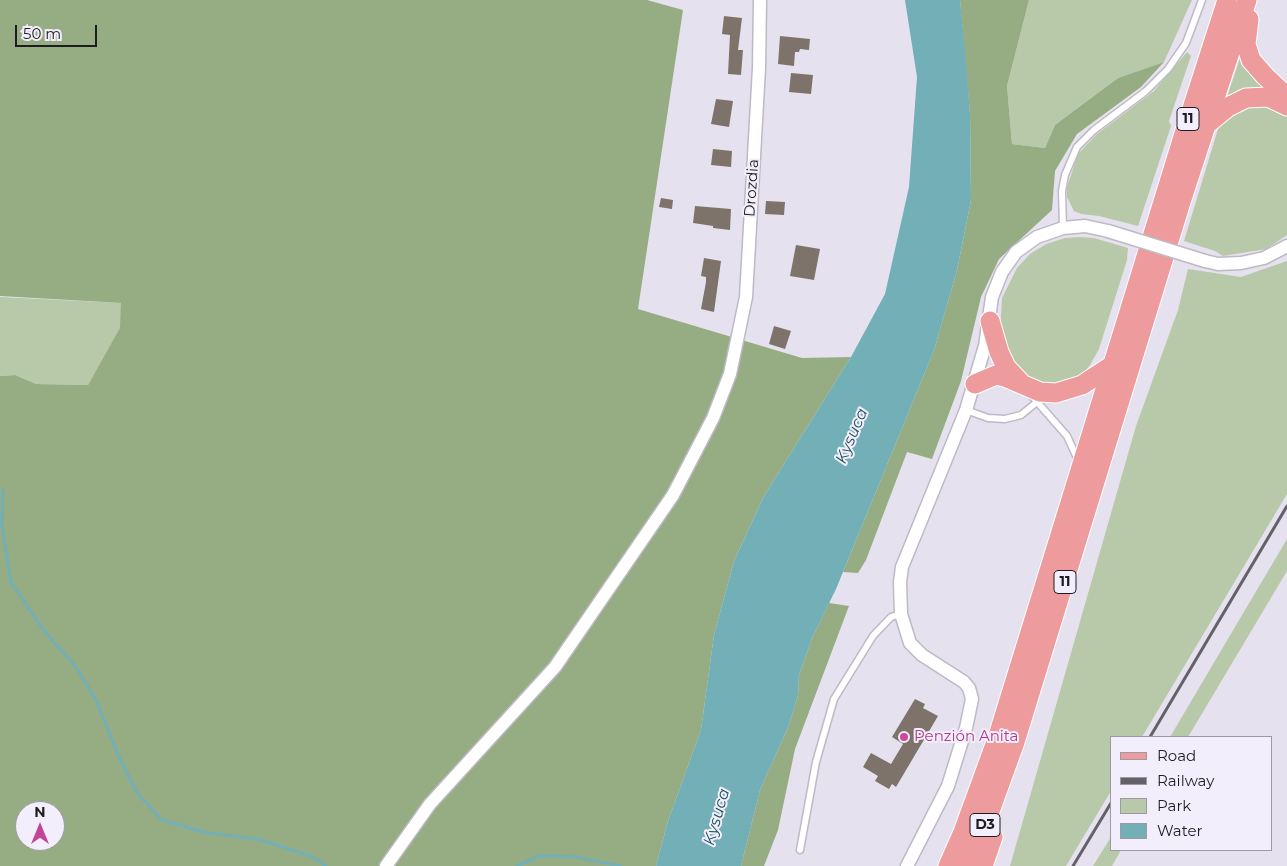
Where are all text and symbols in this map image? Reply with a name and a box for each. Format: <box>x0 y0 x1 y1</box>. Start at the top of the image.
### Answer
scale bar <box>18 15 100 47</box>
text: 50 m <box>23 24 61 43</box>
road number: 11 <box>1177 108 1199 130</box>
street label: Drozdia <box>741 158 763 218</box>
water label: Kysuca <box>832 405 872 467</box>
road number: 11 <box>1054 570 1076 594</box>
place label: Penzión Anita <box>914 728 1018 746</box>
marker: Penzión Anita <box>898 731 910 743</box>
legend <box>1110 736 1272 851</box>
text: Road <box>1157 746 1196 765</box>
text: Railway <box>1157 771 1214 790</box>
water label: Kysuca <box>700 786 734 848</box>
text: Park <box>1157 796 1191 815</box>
north arrow <box>15 801 65 851</box>
text: N <box>34 803 46 821</box>
road number: D3 <box>970 814 1000 836</box>
text: Water <box>1157 821 1203 840</box>

